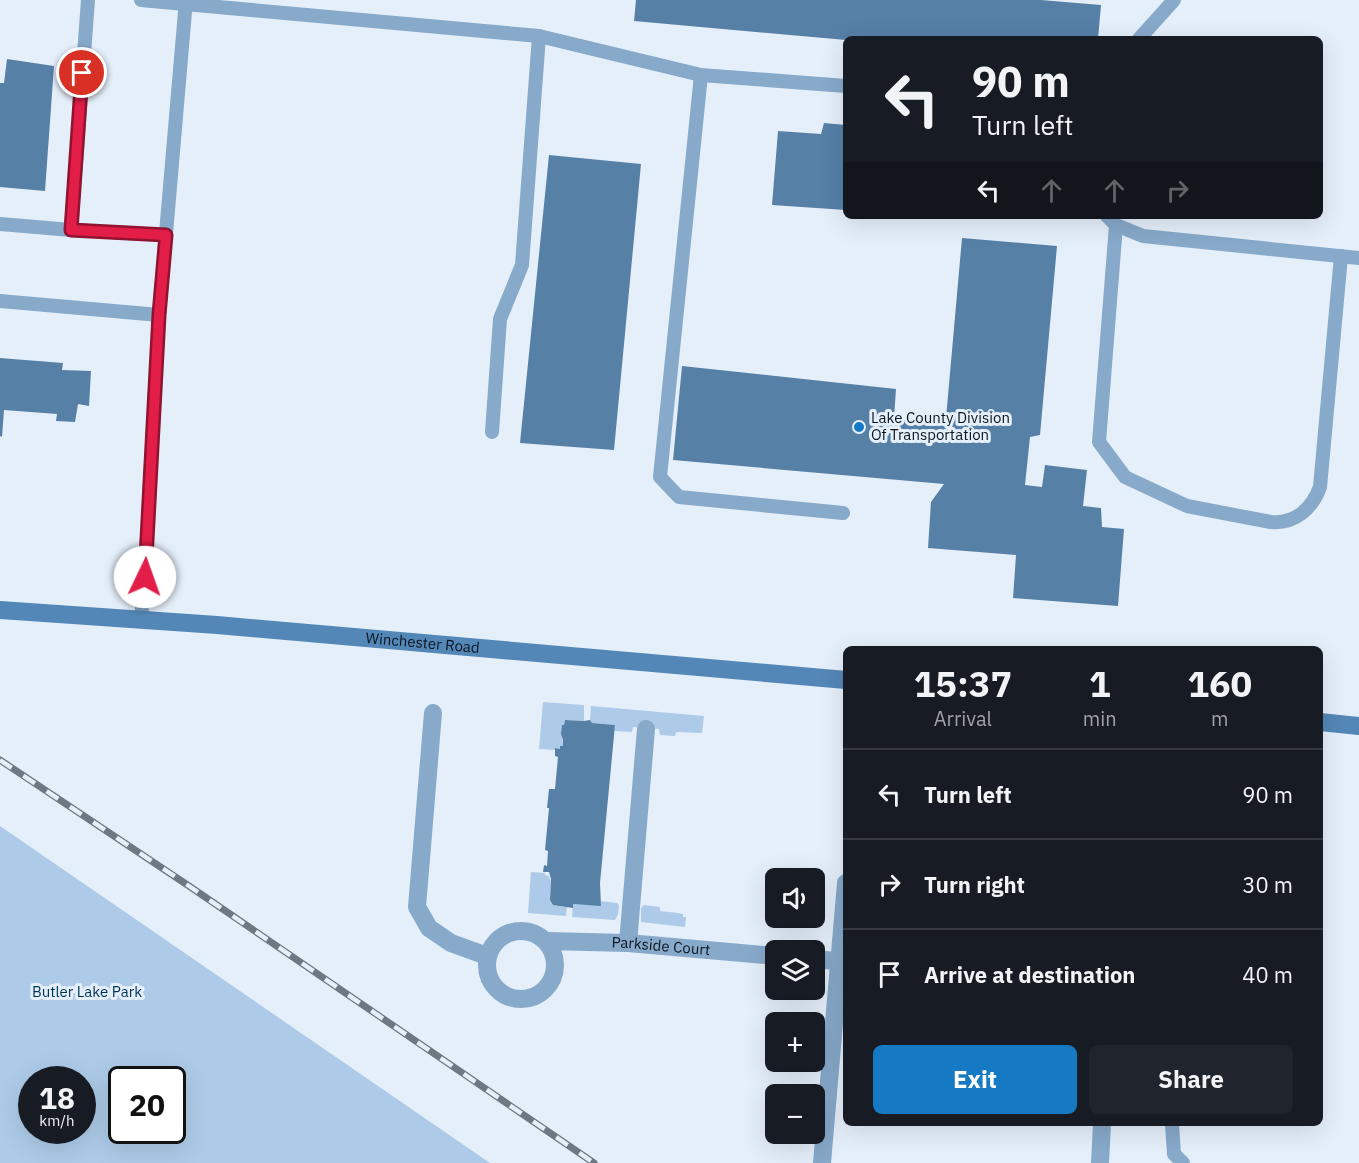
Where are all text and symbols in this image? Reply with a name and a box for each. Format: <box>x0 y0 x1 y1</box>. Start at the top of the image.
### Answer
pin <box>56 47 107 98</box>
text: 90 m <box>972 54 1070 109</box>
icon: arrive <box>65 56 98 89</box>
icon: left <box>873 60 951 138</box>
text: Turn left <box>972 107 1073 142</box>
icon: left <box>972 174 1005 207</box>
icon: ahead <box>1035 174 1068 207</box>
icon: ahead <box>1098 174 1131 207</box>
icon: right <box>1161 174 1194 207</box>
place label: Lake County Division Of Transportation <box>871 408 1010 444</box>
marker: Lake County Division Of Transportation <box>852 420 866 434</box>
position arrow <box>113 545 177 609</box>
street label: Winchester Road <box>365 628 480 657</box>
text: 15:37 <box>914 660 1012 707</box>
text: 1 <box>1089 660 1111 707</box>
text: 160 <box>1187 660 1252 707</box>
text: Arrival <box>934 705 992 732</box>
text: min <box>1083 705 1117 732</box>
text: m <box>1211 705 1229 732</box>
icon: left <box>873 778 906 811</box>
text: Turn left <box>924 780 1012 809</box>
text: 90 m <box>1242 780 1293 809</box>
map controls <box>765 868 825 1144</box>
button: sound <box>765 868 825 928</box>
icon: right <box>873 868 906 901</box>
text: Turn right <box>924 870 1025 899</box>
text: 30 m <box>1242 870 1293 899</box>
street label: Parkside Court <box>611 933 711 959</box>
button: layers <box>765 940 825 1000</box>
icon: arrive <box>873 958 906 991</box>
text: Arrive at destination <box>924 960 1135 989</box>
text: 40 m <box>1242 960 1293 989</box>
park label: Butler Lake Park <box>32 982 142 1001</box>
button: + <box>765 1012 825 1072</box>
button: Exit <box>873 1045 1077 1114</box>
button: Share <box>1089 1045 1293 1114</box>
speed limit sign: 20 <box>108 1066 186 1144</box>
text: 18 <box>39 1078 75 1117</box>
button: − <box>765 1084 825 1144</box>
text: km/h <box>39 1111 75 1130</box>

